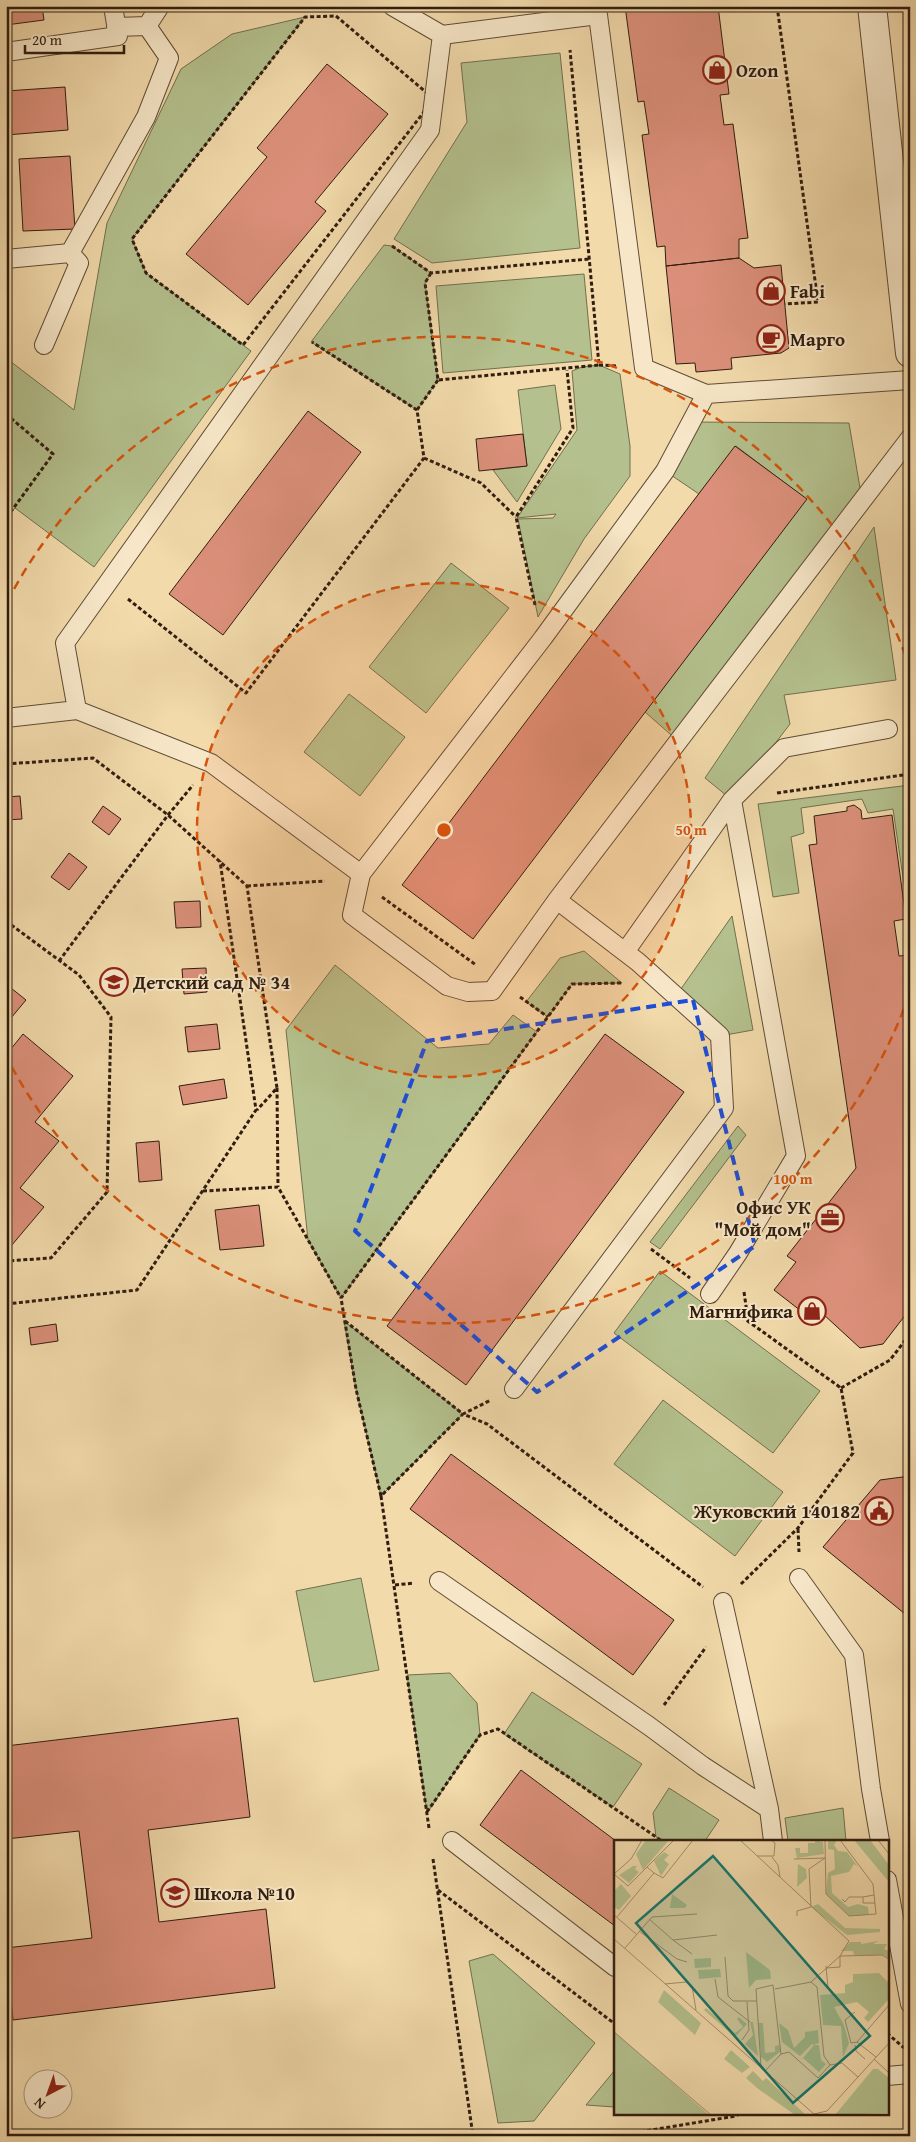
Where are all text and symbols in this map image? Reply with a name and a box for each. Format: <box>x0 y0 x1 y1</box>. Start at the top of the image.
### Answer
scale bar <box>25 22 124 54</box>
text: 20 m <box>32 29 63 50</box>
shop icon: Ozon <box>702 55 732 85</box>
place label: Ozon <box>736 56 779 84</box>
shop icon: Fabi <box>756 276 786 306</box>
place label: Fabi <box>790 277 825 305</box>
cafe icon: Марго <box>756 324 786 354</box>
place label: Марго <box>790 325 845 353</box>
text: 50 m <box>675 819 707 840</box>
centre of rings <box>435 821 453 839</box>
school or university icon: Детский сад № 34 <box>99 967 129 997</box>
place label: Детский сад № 34 <box>132 968 290 996</box>
text: 100 m <box>773 1168 813 1189</box>
place label: Офис УК "Мой дом" <box>714 1193 811 1243</box>
office icon: Офис УК "Мой дом" <box>815 1203 845 1233</box>
shop icon: Магнифика <box>797 1296 827 1326</box>
place label: Магнифика <box>689 1297 793 1325</box>
public building icon: Жуковский 140182 <box>864 1496 894 1526</box>
place label: Жуковский 140182 <box>693 1497 860 1525</box>
inset map <box>614 1840 888 2114</box>
school or university icon: Школа №10 <box>160 1878 190 1908</box>
place label: Школа №10 <box>194 1879 295 1907</box>
north arrow <box>22 2070 72 2120</box>
text: N <box>29 2093 50 2114</box>

